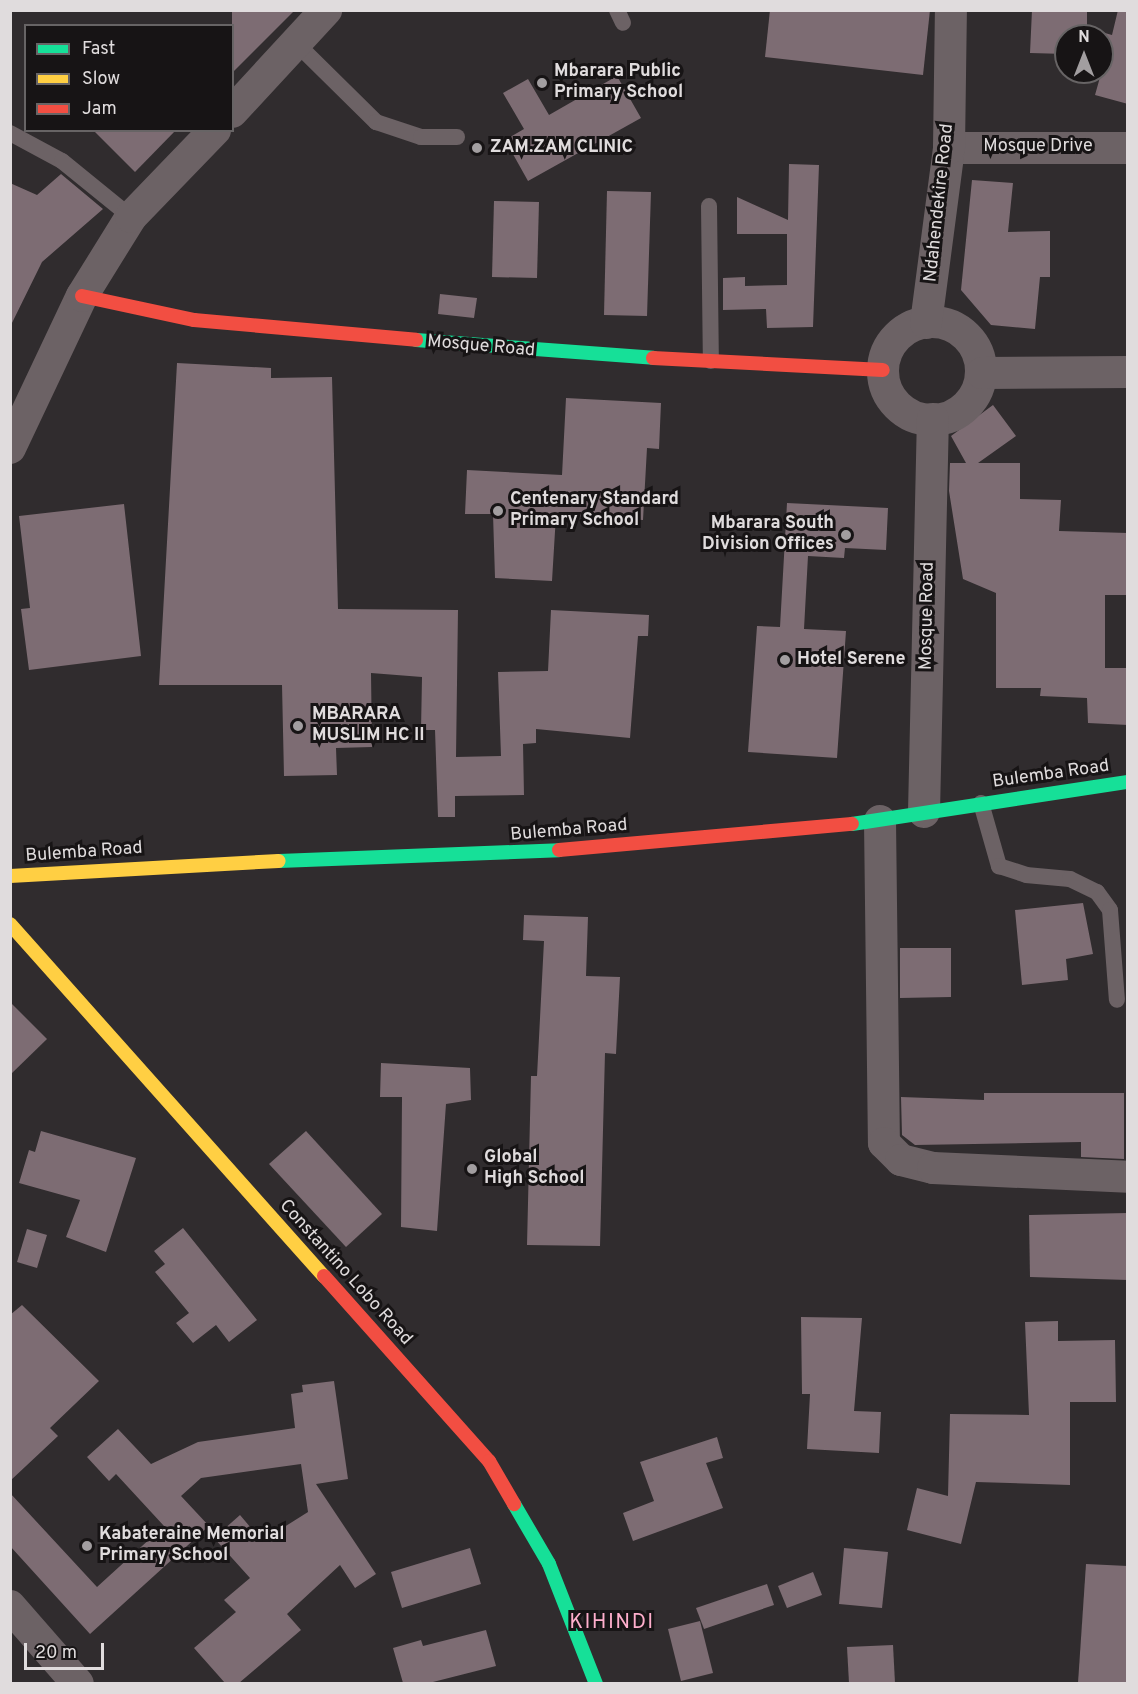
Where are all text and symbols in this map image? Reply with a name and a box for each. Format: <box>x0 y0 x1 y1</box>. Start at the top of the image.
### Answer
legend <box>24 24 234 132</box>
north arrow <box>1054 24 1114 84</box>
text: N <box>1078 28 1090 48</box>
text: Fast <box>82 38 115 61</box>
place label: Mbarara Public Primary School <box>554 62 683 104</box>
text: Slow <box>82 68 120 91</box>
marker: Mbarara Public Primary School <box>535 76 549 90</box>
text: Jam <box>82 98 117 121</box>
street label: Ndahendekire Road <box>921 123 959 283</box>
street label: Mosque Drive <box>983 136 1093 158</box>
place label: ZAM.ZAM CLINIC <box>490 137 633 159</box>
marker: ZAM.ZAM CLINIC <box>468 139 486 157</box>
street label: Mosque Road <box>426 332 536 362</box>
place label: Centenary Standard Primary School <box>510 490 679 532</box>
marker: Centenary Standard Primary School <box>491 504 505 518</box>
place label: Mbarara South Division Offices <box>702 514 834 556</box>
marker: Mbarara South Division Offices <box>839 528 853 542</box>
street label: Mosque Road <box>916 562 940 670</box>
place label: Hotel Serene <box>797 649 905 671</box>
marker: Hotel Serene <box>778 653 792 667</box>
place label: MBARARA MUSLIM HC II <box>312 705 425 748</box>
marker: MBARARA MUSLIM HC II <box>289 717 307 735</box>
street label: Bulemba Road <box>991 756 1111 794</box>
street label: Bulemba Road <box>510 815 628 847</box>
street label: Bulemba Road <box>25 838 143 868</box>
place label: Global High School <box>484 1148 585 1190</box>
marker: Global High School <box>465 1162 479 1176</box>
street label: Constantino Lobo Road <box>274 1196 416 1350</box>
place label: Kabateraine Memorial Primary School <box>99 1525 285 1568</box>
marker: Kabateraine Memorial Primary School <box>80 1539 94 1553</box>
district label: KIHINDI <box>569 1610 655 1636</box>
scale bar <box>27 1631 106 1669</box>
text: 20 m <box>35 1642 77 1665</box>

